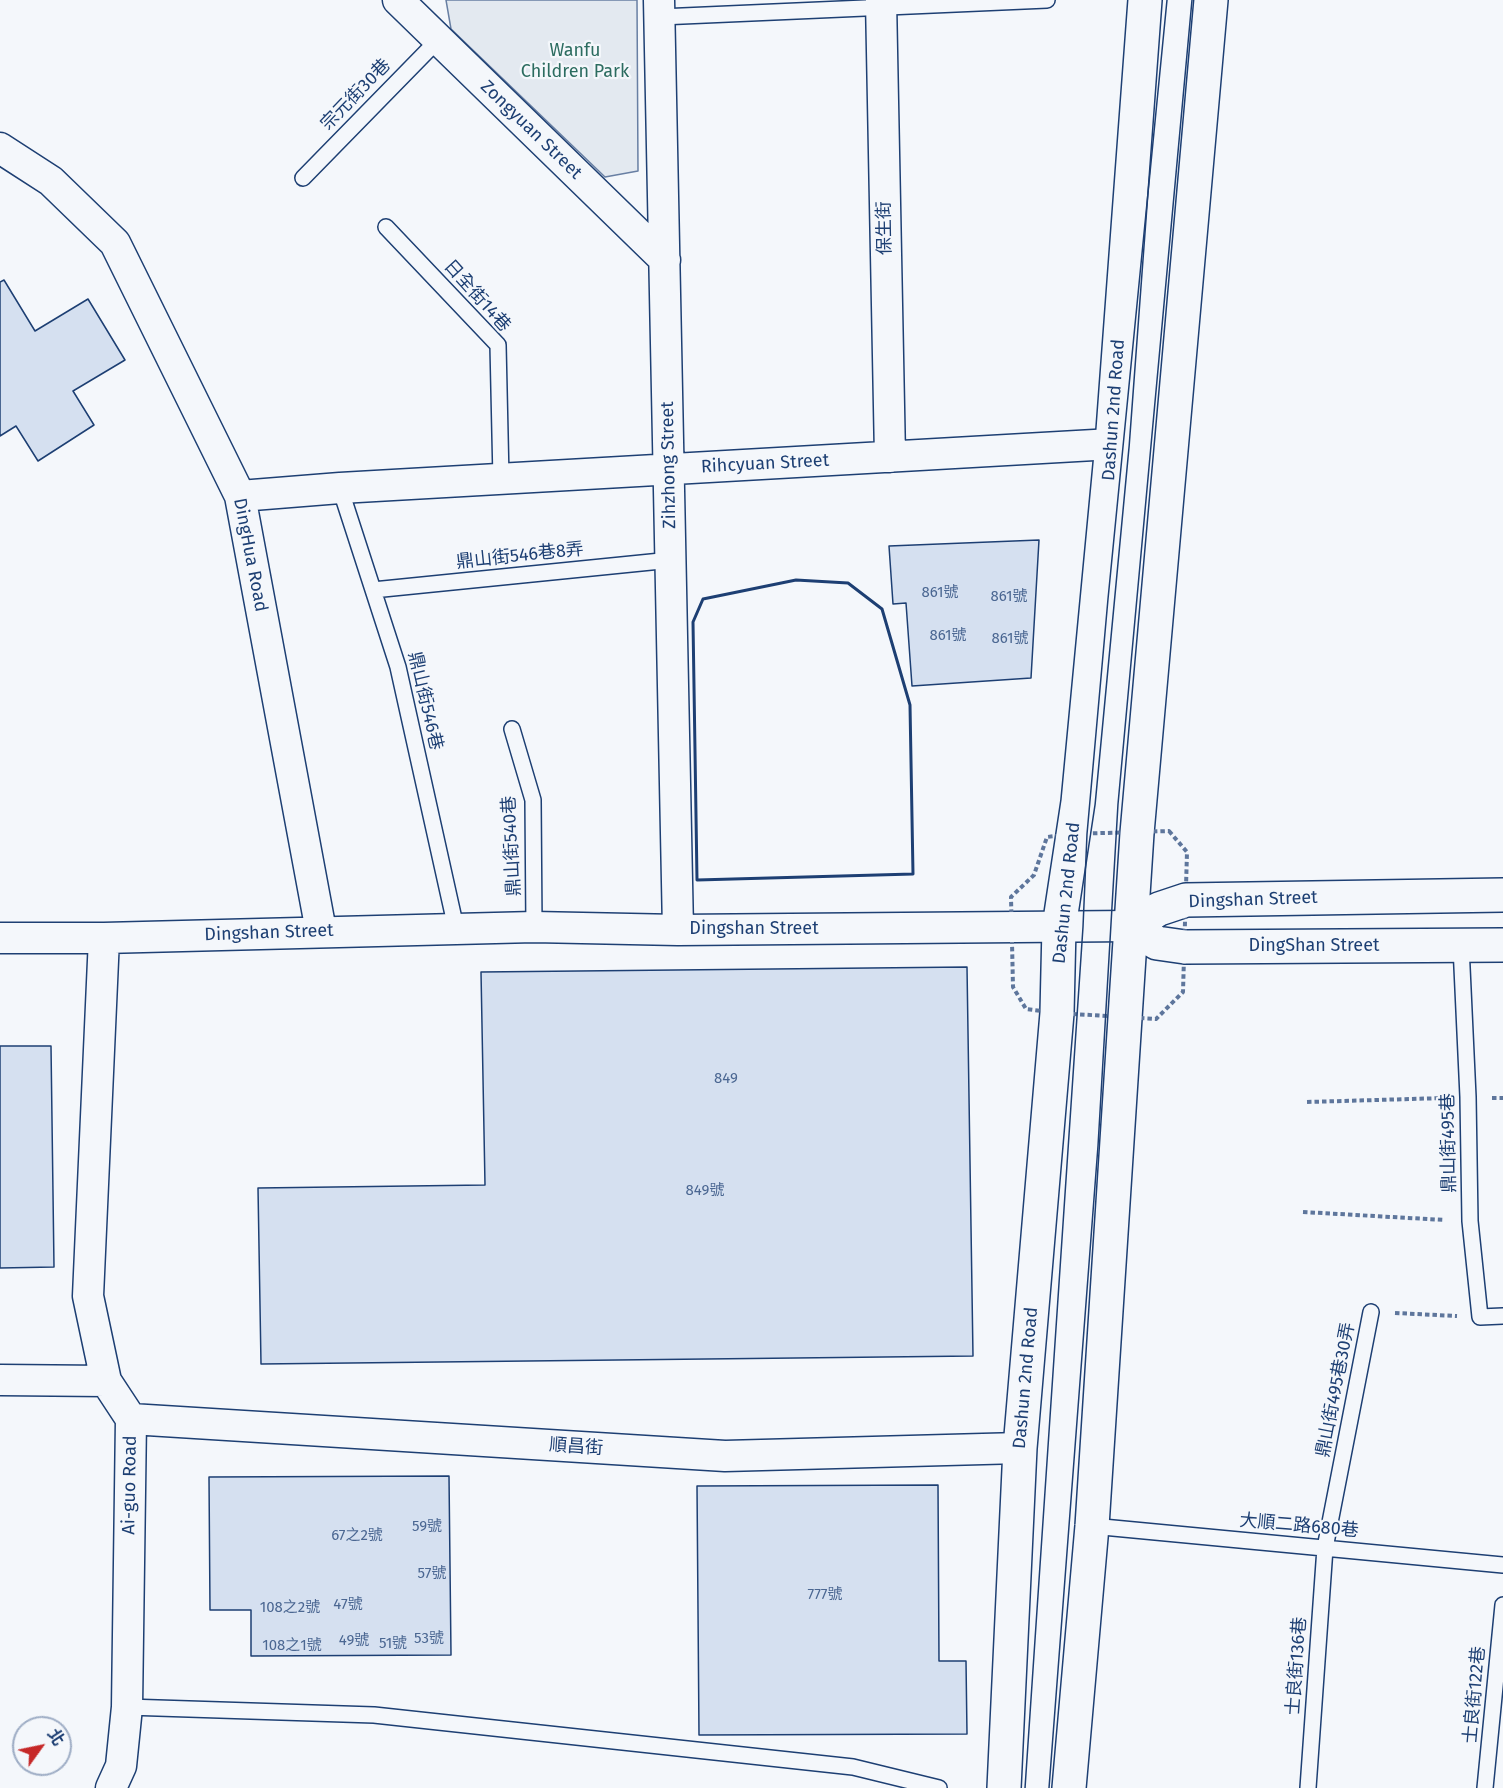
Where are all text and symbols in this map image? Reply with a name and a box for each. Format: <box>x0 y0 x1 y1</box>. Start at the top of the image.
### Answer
park label: Wanfu Children Park <box>521 40 629 82</box>
street label: 宗元街30巷 <box>317 55 395 135</box>
street label: Zongyuan Street <box>476 76 586 184</box>
street label: 保生街 <box>874 201 896 255</box>
street label: 日全街14巷 <box>439 256 515 336</box>
street label: Dashun 2nd Road <box>1098 338 1130 482</box>
street label: Zihzhong Street <box>657 401 681 529</box>
street label: Rihcyuan Street <box>700 450 830 478</box>
street label: DingHua Road <box>228 496 272 614</box>
street label: 鼎山街546巷8弄 <box>455 539 585 573</box>
house number: 861號 <box>921 584 959 602</box>
house number: 861號 <box>990 588 1028 606</box>
house number: 861號 <box>929 627 967 645</box>
house number: 861號 <box>991 630 1029 648</box>
street label: 鼎山街546巷 <box>403 650 447 752</box>
street label: 鼎山街540巷 <box>499 795 525 897</box>
street label: Dashun 2nd Road <box>1049 821 1085 965</box>
street label: Dingshan Street <box>1188 887 1318 913</box>
street label: Dingshan Street <box>689 918 819 940</box>
street label: Dingshan Street <box>204 920 334 946</box>
street label: DingShan Street <box>1249 935 1379 957</box>
house number: 849 <box>714 1070 738 1088</box>
street label: 鼎山街495巷 <box>1437 1093 1461 1193</box>
house number: 849號 <box>686 1182 724 1200</box>
street label: Dashun 2nd Road <box>1009 1306 1043 1450</box>
street label: 鼎山街495巷30弄 <box>1312 1321 1360 1459</box>
street label: 順昌街 <box>548 1434 604 1460</box>
street label: Ai-guo Road <box>118 1435 142 1535</box>
street label: 大順二路680巷 <box>1239 1510 1359 1542</box>
house number: 59號 <box>412 1518 442 1536</box>
house number: 67之2號 <box>331 1527 383 1545</box>
house number: 57號 <box>418 1565 446 1583</box>
house number: 777號 <box>808 1586 842 1604</box>
house number: 47號 <box>333 1596 363 1614</box>
house number: 108之2號 <box>260 1599 320 1617</box>
street label: 士良街136巷 <box>1283 1616 1311 1716</box>
house number: 53號 <box>414 1630 444 1648</box>
house number: 49號 <box>339 1632 369 1650</box>
house number: 51號 <box>379 1635 407 1653</box>
house number: 108之1號 <box>262 1637 322 1655</box>
street label: 士良街122巷 <box>1460 1645 1490 1745</box>
north arrow <box>12 1716 72 1776</box>
text: 北 <box>44 1725 68 1749</box>

